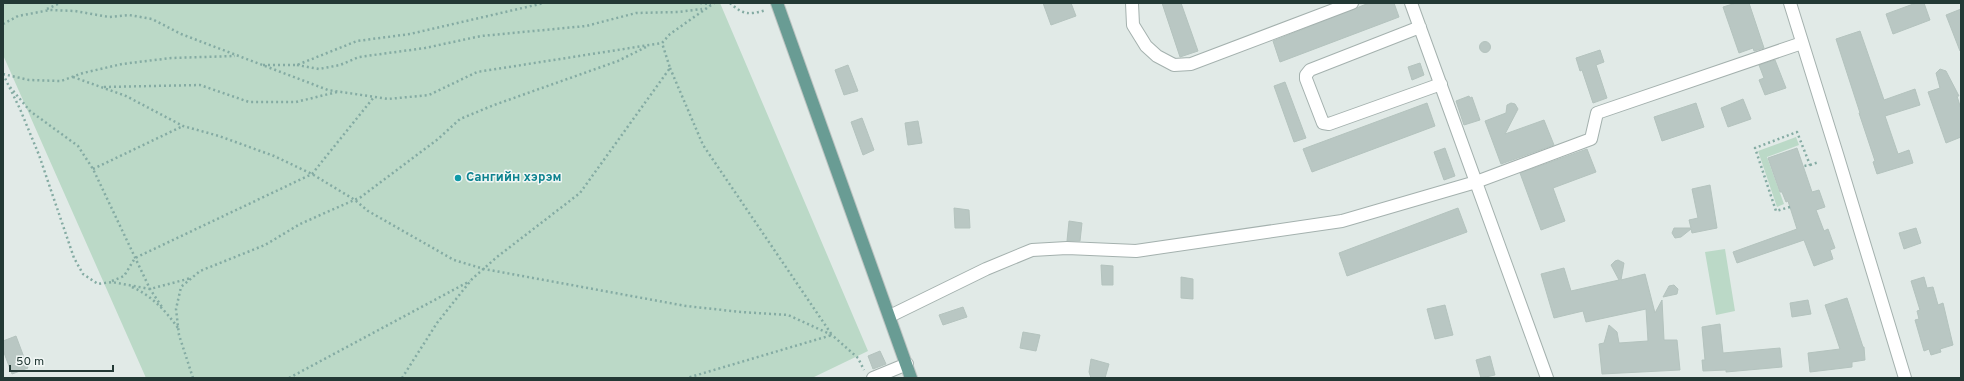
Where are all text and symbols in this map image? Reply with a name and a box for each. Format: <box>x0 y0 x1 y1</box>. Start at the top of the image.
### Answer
place label: Сангийн хэрэм <box>466 170 561 186</box>
marker: Сангийн хэрэм <box>453 173 463 183</box>
scale bar <box>10 347 113 373</box>
text: 50 m <box>16 354 44 370</box>

